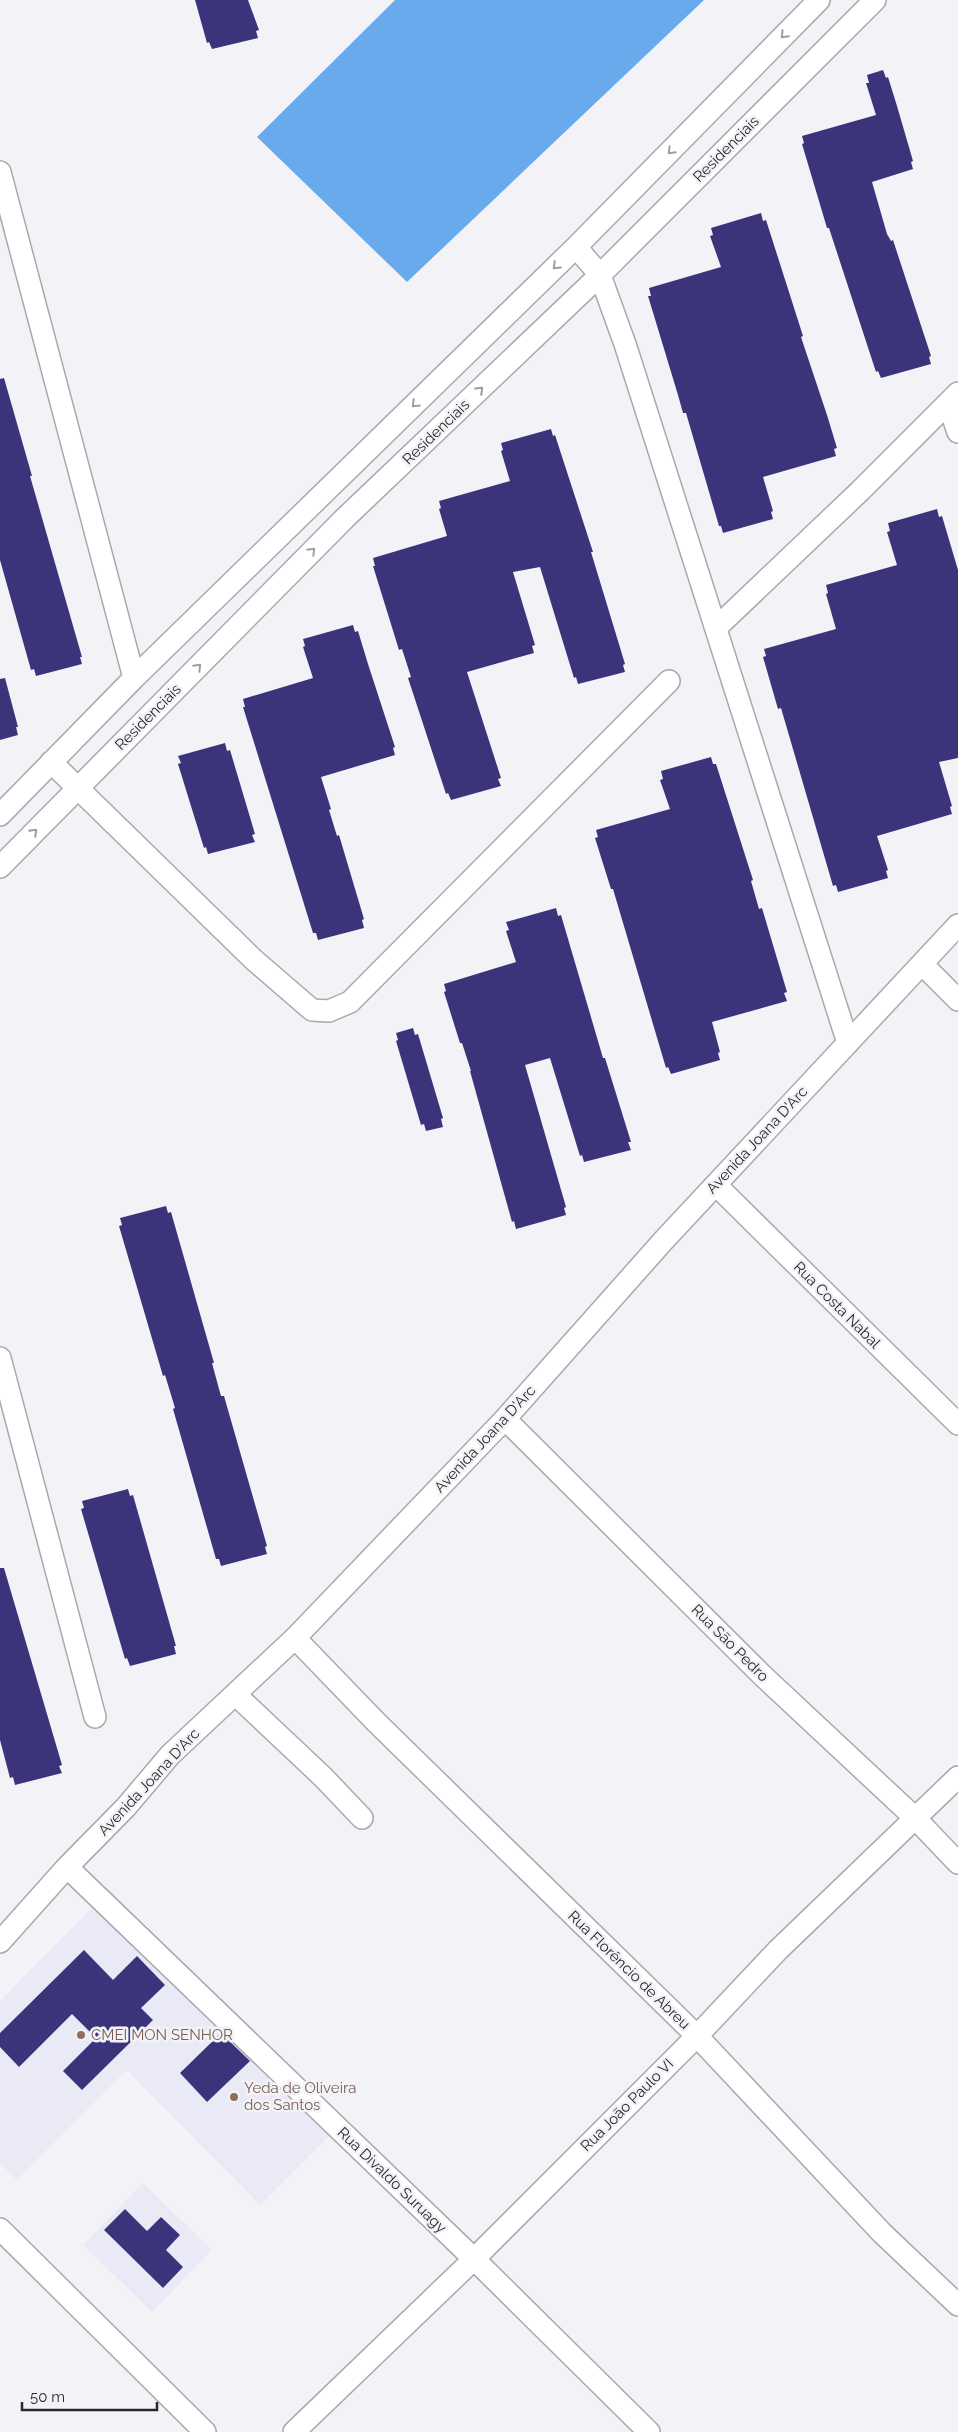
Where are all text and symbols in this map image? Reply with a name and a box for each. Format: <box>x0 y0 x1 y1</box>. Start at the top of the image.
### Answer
one-way arrow <box>781 29 790 38</box>
street label: Residenciais <box>689 112 763 186</box>
one-way arrow <box>668 145 677 154</box>
one-way arrow <box>553 260 562 269</box>
one-way arrow <box>474 387 483 396</box>
street label: Residenciais <box>399 396 473 468</box>
one-way arrow <box>412 398 421 407</box>
one-way arrow <box>306 548 315 557</box>
one-way arrow <box>192 664 201 673</box>
street label: Residenciais <box>111 680 185 754</box>
one-way arrow <box>28 829 37 838</box>
street label: Avenida Joana D'Arc <box>703 1083 811 1197</box>
street label: Rua Costa Nabal <box>790 1258 885 1353</box>
street label: Avenida Joana D'Arc <box>431 1382 539 1496</box>
street label: Rua São Pedro <box>688 1601 772 1685</box>
street label: Avenida Joana D'Arc <box>95 1725 203 1839</box>
street label: Rua Florêncio de Abreu <box>564 1907 694 2033</box>
place label: CMEI MON SENHOR <box>91 2026 233 2044</box>
marker: CMEI MON SENHOR <box>75 2029 87 2041</box>
street label: Rua João Paulo VI <box>577 2055 677 2155</box>
place label: Yeda de Oliveira dos Santos <box>244 2079 356 2114</box>
marker: Yeda de Oliveira dos Santos <box>228 2091 240 2103</box>
street label: Rua Divaldo Suruagy <box>334 2123 450 2237</box>
scale bar <box>22 2380 158 2412</box>
text: 50 m <box>30 2388 65 2406</box>

